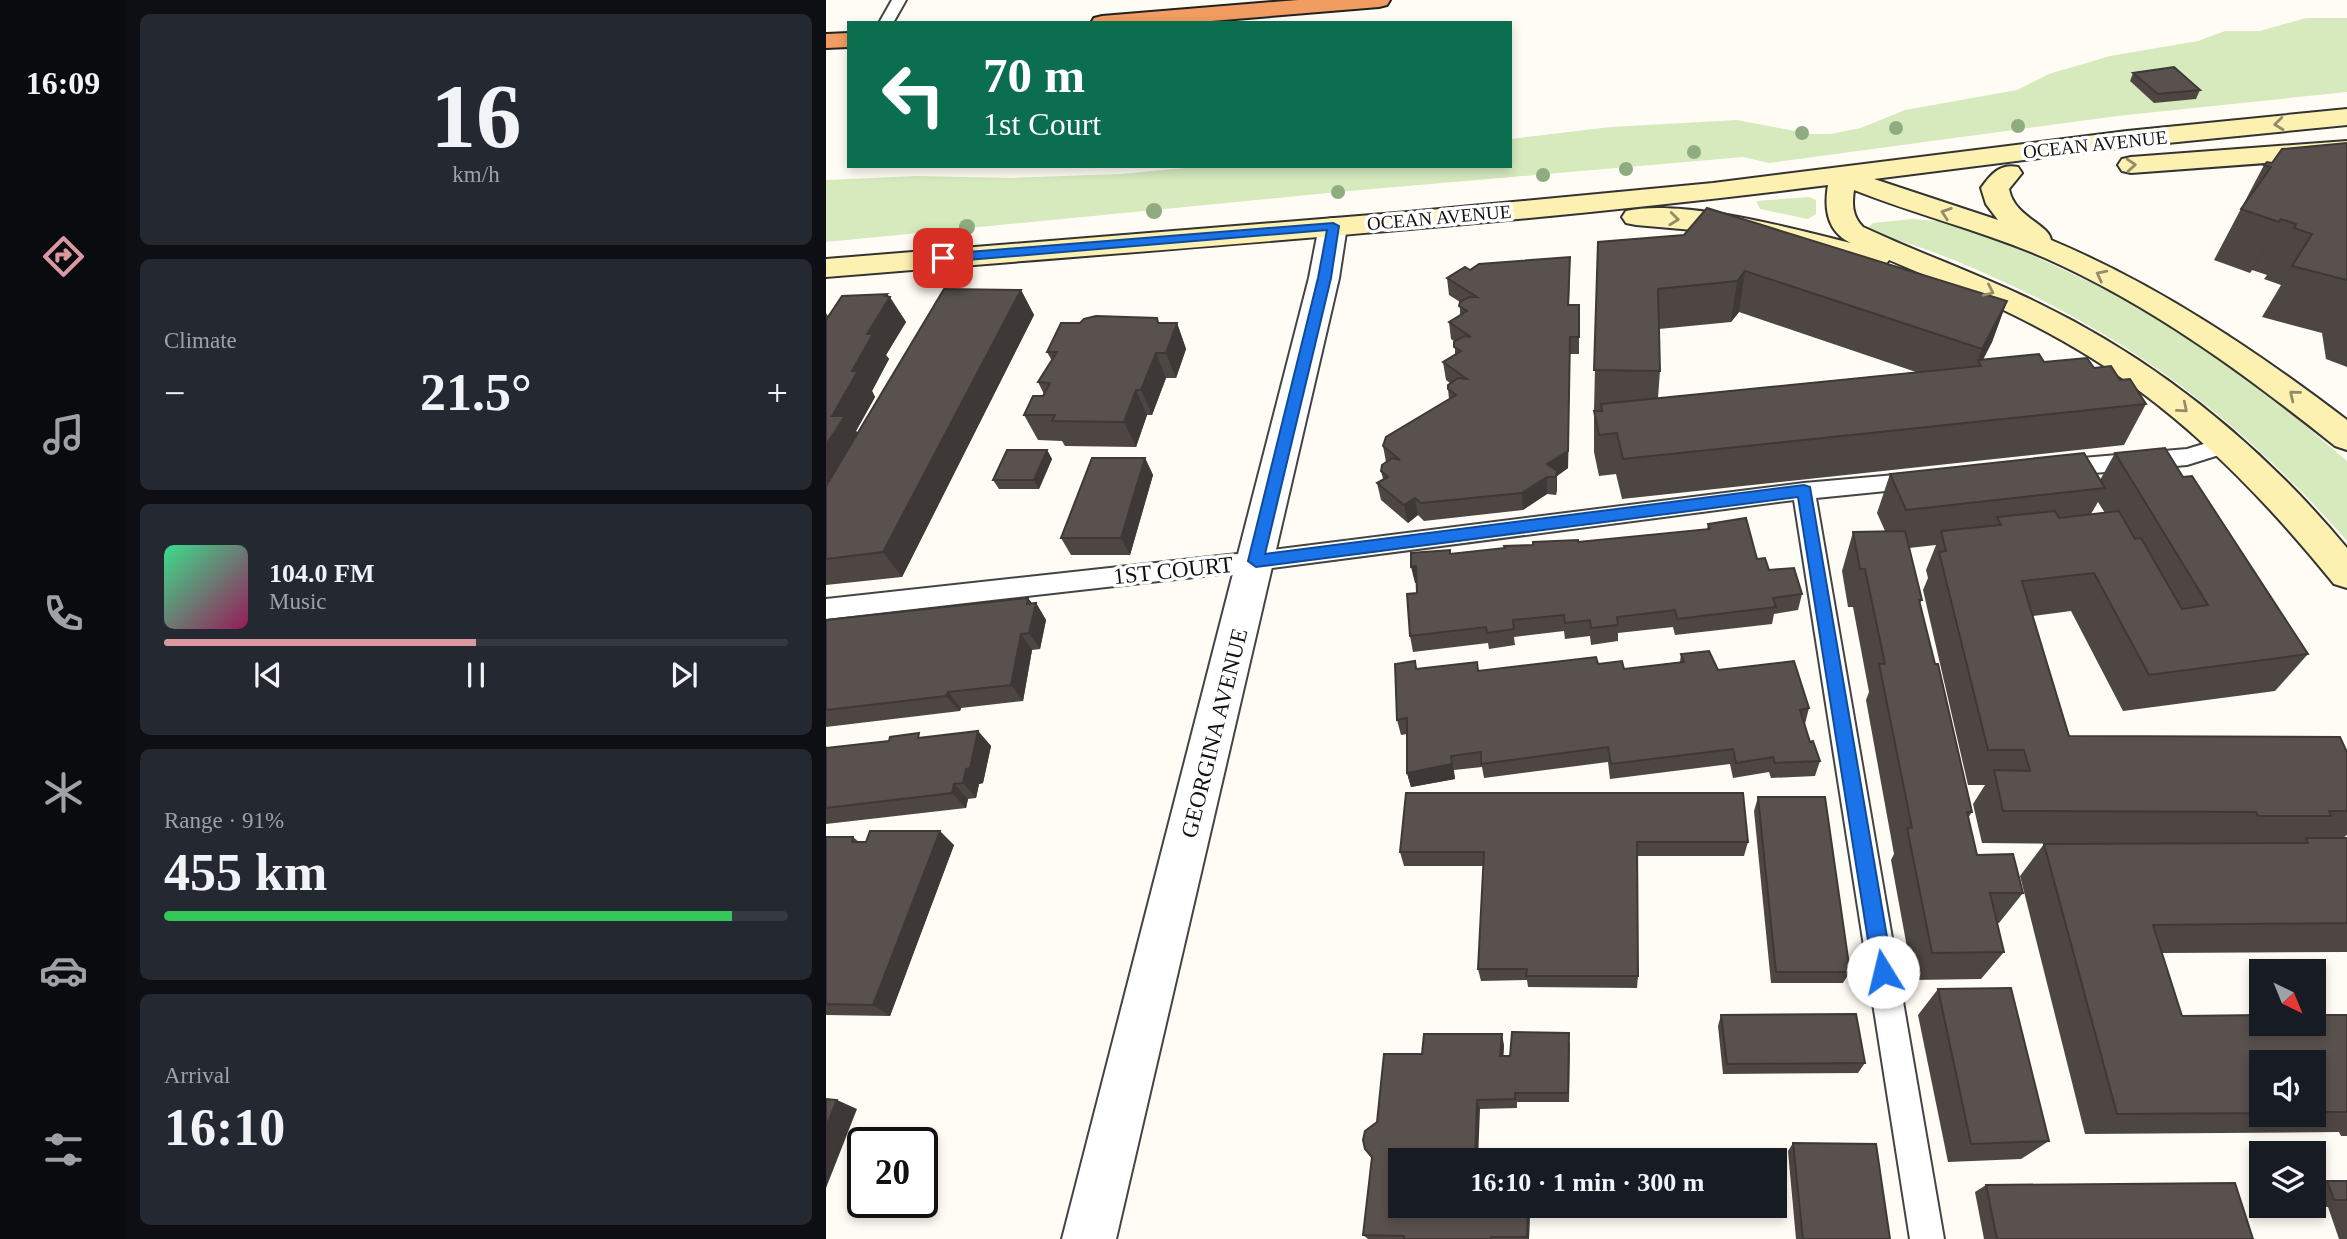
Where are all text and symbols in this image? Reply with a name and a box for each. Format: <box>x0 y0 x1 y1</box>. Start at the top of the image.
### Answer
text: 70 m <box>983 48 1085 103</box>
icon: left <box>868 49 959 140</box>
text: 16:09 <box>26 65 100 101</box>
text: 16 <box>431 66 522 167</box>
text: 1st Court <box>983 106 1101 142</box>
one-way arrow <box>2273 116 2284 131</box>
street label: OCEAN AVENUE <box>2022 126 2168 163</box>
one-way arrow <box>2126 157 2137 172</box>
text: km/h <box>452 162 500 187</box>
street label: OCEAN AVENUE <box>1366 201 1512 234</box>
one-way arrow <box>1940 207 1952 221</box>
one-way arrow <box>1669 211 1680 226</box>
pin <box>913 228 973 288</box>
icon: directions <box>39 232 88 281</box>
icon: arrive <box>924 239 962 277</box>
one-way arrow <box>2096 270 2108 283</box>
one-way arrow <box>1982 283 1994 297</box>
text: Climate <box>164 328 237 353</box>
text: 21.5° <box>420 364 532 421</box>
text: − <box>164 372 185 414</box>
text: + <box>767 372 788 414</box>
one-way arrow <box>2289 391 2302 403</box>
one-way arrow <box>2175 400 2188 413</box>
icon: music <box>39 410 88 459</box>
street label: 1ST COURT <box>1112 552 1234 589</box>
text: 104.0 FM <box>269 559 374 588</box>
icon: phone <box>39 589 88 638</box>
text: Music <box>269 589 327 614</box>
street label: GEORGINA AVENUE <box>1176 626 1253 840</box>
icon: previous <box>249 656 287 694</box>
icon: pause <box>457 656 495 694</box>
icon: next <box>665 656 703 694</box>
icon: climate <box>39 768 88 817</box>
text: Range · 91% <box>164 808 284 833</box>
text: 455 km <box>164 844 327 901</box>
position arrow <box>1846 935 1920 1009</box>
icon: car <box>39 946 88 995</box>
north arrow <box>2249 959 2326 1036</box>
map controls <box>2249 959 2326 1218</box>
button: sound <box>2249 1050 2326 1127</box>
text: Arrival <box>164 1063 230 1088</box>
text: 16:10 <box>164 1099 285 1156</box>
icon: filters <box>39 1125 88 1174</box>
speed limit sign: 20 <box>847 1127 938 1218</box>
button: layers <box>2249 1141 2326 1218</box>
text: 16:10 · 1 min · 300 m <box>1471 1168 1705 1197</box>

